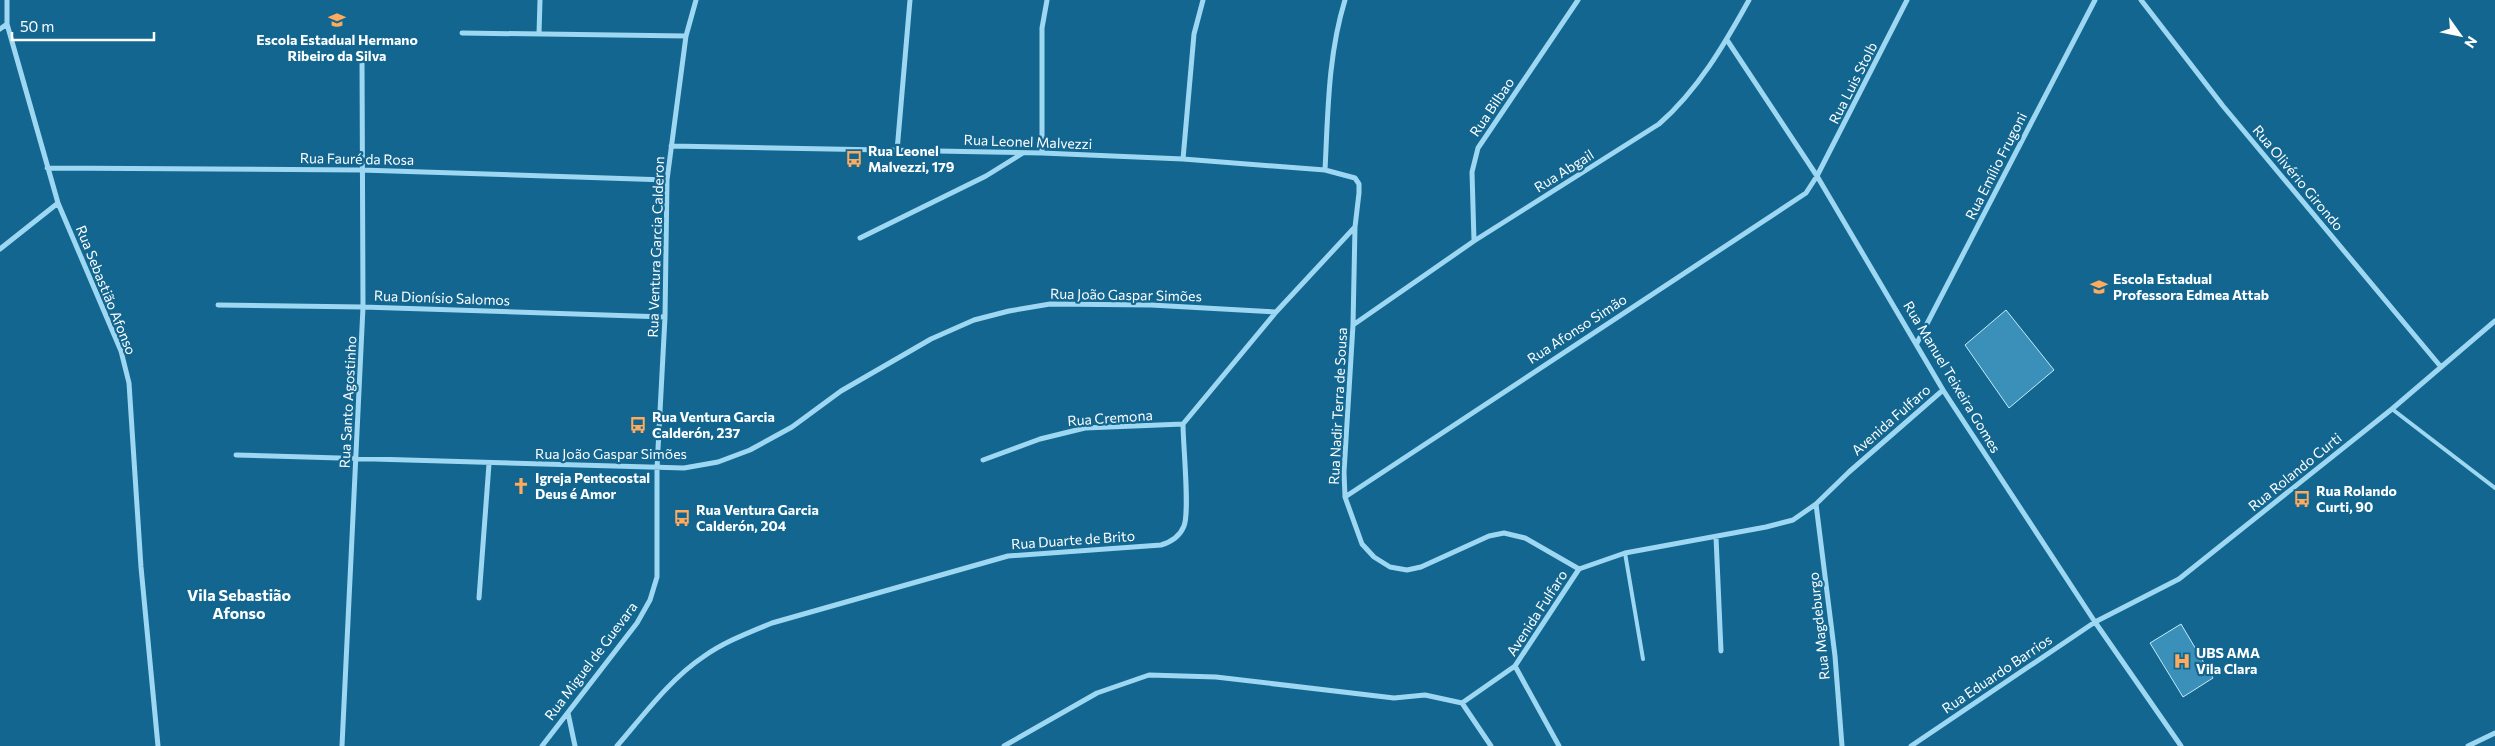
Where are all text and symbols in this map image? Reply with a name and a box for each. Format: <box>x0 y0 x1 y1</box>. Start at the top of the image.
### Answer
scale bar <box>12 10 155 42</box>
school or university icon: Escola Estadual Hermano Ribeiro da Silva <box>327 10 347 30</box>
north arrow <box>2435 10 2485 60</box>
text: 50 m <box>20 17 54 35</box>
place label: Escola Estadual Hermano Ribeiro da Silva <box>256 31 418 64</box>
text: N <box>2461 33 2481 51</box>
street label: Rua Luis Stolb <box>1825 39 1880 127</box>
street label: Rua Bilbao <box>1466 74 1517 139</box>
street label: Rua Emílio Frugoni <box>1961 109 2030 222</box>
street label: Rua Olivério Girondo <box>2249 122 2347 234</box>
street label: Rua Leonel Malvezzi <box>964 131 1093 152</box>
place label: Rua Leonel Malvezzi, 179 <box>868 142 955 175</box>
street label: Rua Abgail <box>1531 146 1597 196</box>
street label: Rua Fauré da Rosa <box>300 149 414 168</box>
bus stop icon: Rua Leonel Malvezzi, 179 <box>844 149 864 169</box>
street label: Rua Ventura Garcia Calderon <box>644 156 667 338</box>
street label: Rua Sebastião Afonso <box>73 223 140 357</box>
place label: Escola Estadual Professora Edmea Attab <box>2113 270 2269 303</box>
school or university icon: Escola Estadual Professora Edmea Attab <box>2089 277 2109 297</box>
street label: Rua João Gaspar Simões <box>1050 285 1202 304</box>
street label: Rua Dionísio Salomos <box>374 287 510 308</box>
street label: Rua Afonso Simão <box>1524 290 1630 367</box>
street label: Rua Manuel Teixeira Gomes <box>1900 298 2005 456</box>
street label: Rua Nadir Terra de Sousa <box>1325 327 1350 485</box>
street label: Rua Santo Agostinho <box>336 335 359 469</box>
street label: Avenida Fulfaro <box>1848 381 1934 458</box>
street label: Rua Cremona <box>1067 406 1153 429</box>
place label: Rua Ventura Garcia Calderón, 237 <box>652 408 775 441</box>
bus stop icon: Rua Ventura Garcia Calderón, 237 <box>628 415 648 435</box>
street label: Rua Rolando Curti <box>2245 429 2345 514</box>
street label: Rua João Gaspar Simões <box>535 445 687 462</box>
place label: Igreja Pentecostal Deus é Amor <box>535 469 650 502</box>
church icon: Igreja Pentecostal Deus é Amor <box>511 476 531 496</box>
place label: Rua Rolando Curti, 90 <box>2316 482 2397 515</box>
bus stop icon: Rua Rolando Curti, 90 <box>2292 489 2312 509</box>
place label: Rua Ventura Garcia Calderón, 204 <box>696 501 819 534</box>
bus stop icon: Rua Ventura Garcia Calderón, 204 <box>672 508 692 528</box>
street label: Rua Duarte de Brito <box>1010 527 1136 552</box>
street label: Avenida Fulfaro <box>1503 567 1571 659</box>
street label: Rua Magdeburgo <box>1804 571 1833 681</box>
district label: Vila Sebastião Afonso <box>187 585 291 622</box>
street label: Rua Miguel de Guevara <box>541 598 641 723</box>
street label: Rua Eduardo Barrios <box>1939 631 2055 717</box>
place label: UBS AMA Vila Clara <box>2196 644 2260 677</box>
hospital icon: UBS AMA Vila Clara <box>2172 651 2192 671</box>

